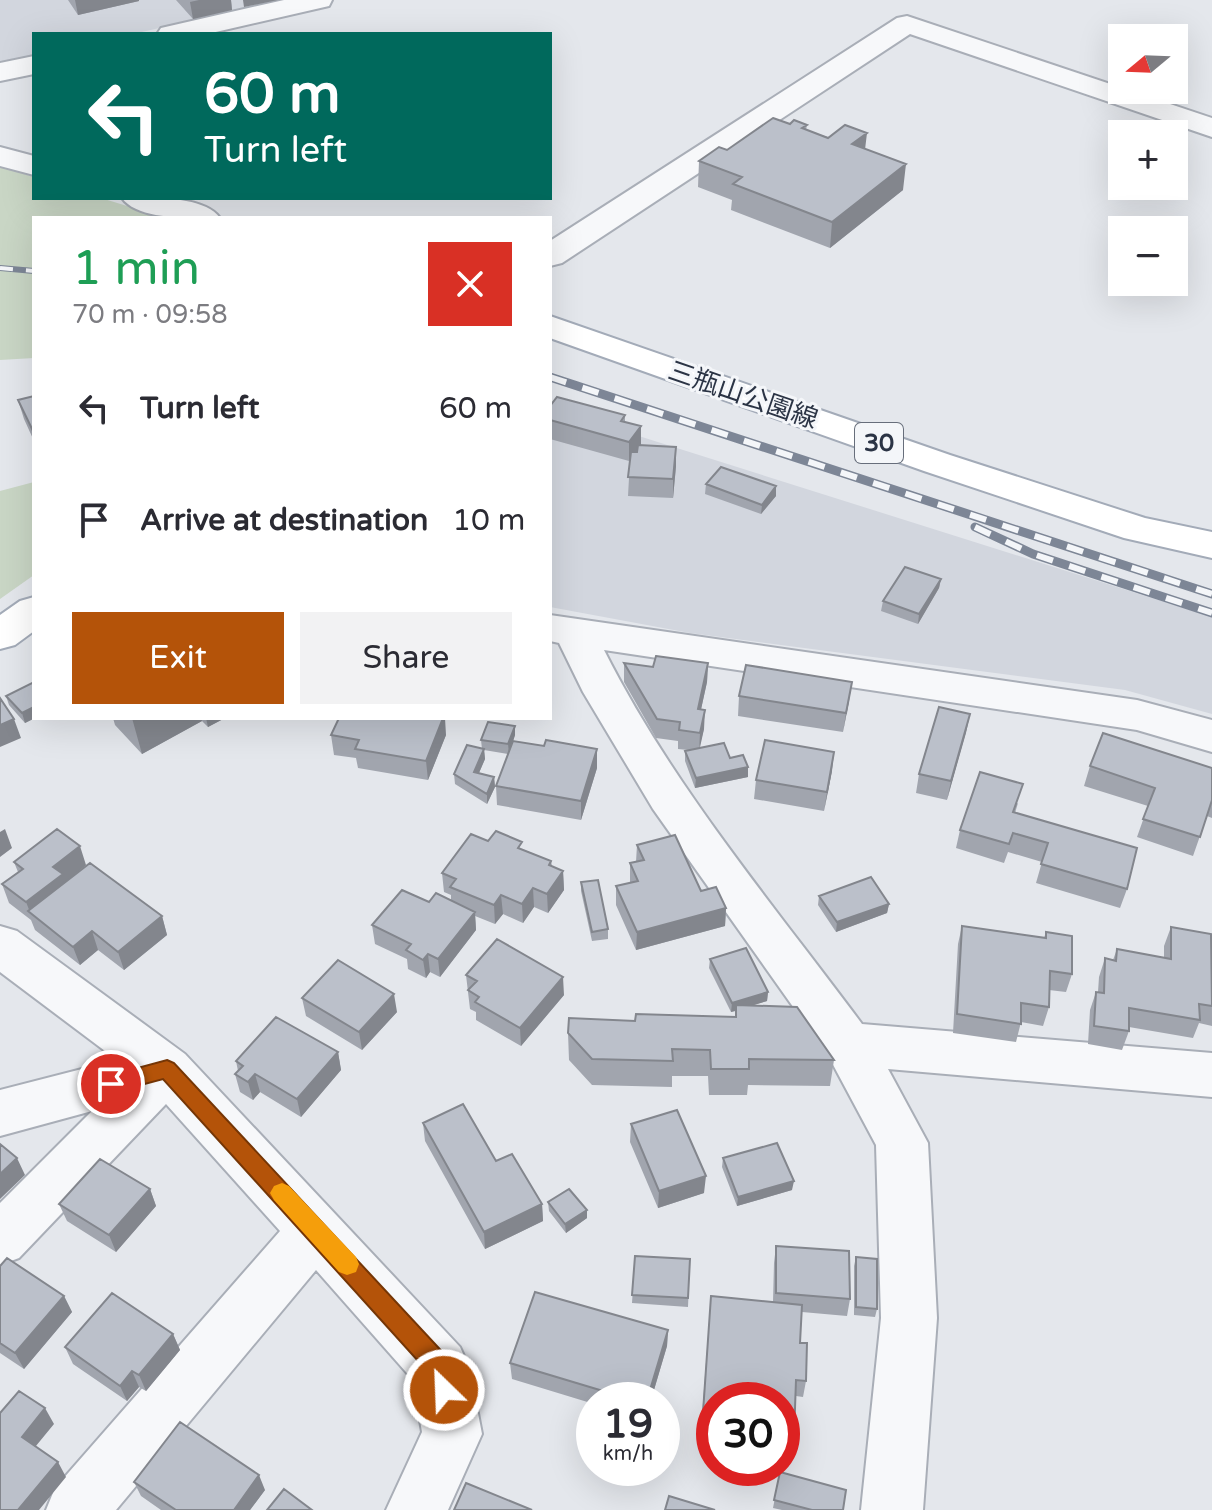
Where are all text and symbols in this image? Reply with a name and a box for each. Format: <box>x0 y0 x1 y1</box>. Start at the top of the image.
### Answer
north arrow <box>1108 24 1188 104</box>
map controls <box>1108 24 1188 296</box>
text: 60 m <box>204 61 340 128</box>
icon: left <box>72 64 176 168</box>
button: + <box>1108 120 1188 200</box>
text: Turn left <box>204 129 347 172</box>
button: − <box>1108 216 1188 296</box>
text: 1 min <box>72 240 200 298</box>
button: close <box>428 242 512 326</box>
text: 70 m · 09:58 <box>72 299 228 330</box>
street label: 三瓶山公園線 <box>664 355 822 435</box>
icon: left <box>72 386 116 430</box>
text: Turn left <box>140 390 259 427</box>
text: 60 m <box>439 390 512 427</box>
road number: 30 <box>855 423 903 463</box>
icon: arrive <box>72 498 116 542</box>
text: Arrive at destination <box>140 502 428 539</box>
text: 10 m <box>452 502 525 539</box>
button: Exit <box>72 612 284 704</box>
button: Share <box>300 612 512 704</box>
pin <box>77 1050 145 1118</box>
icon: arrive <box>89 1062 133 1106</box>
position arrow <box>402 1348 486 1432</box>
speed limit sign: 30 <box>696 1382 800 1486</box>
text: 19 <box>603 1400 653 1448</box>
text: km/h <box>603 1442 653 1466</box>

